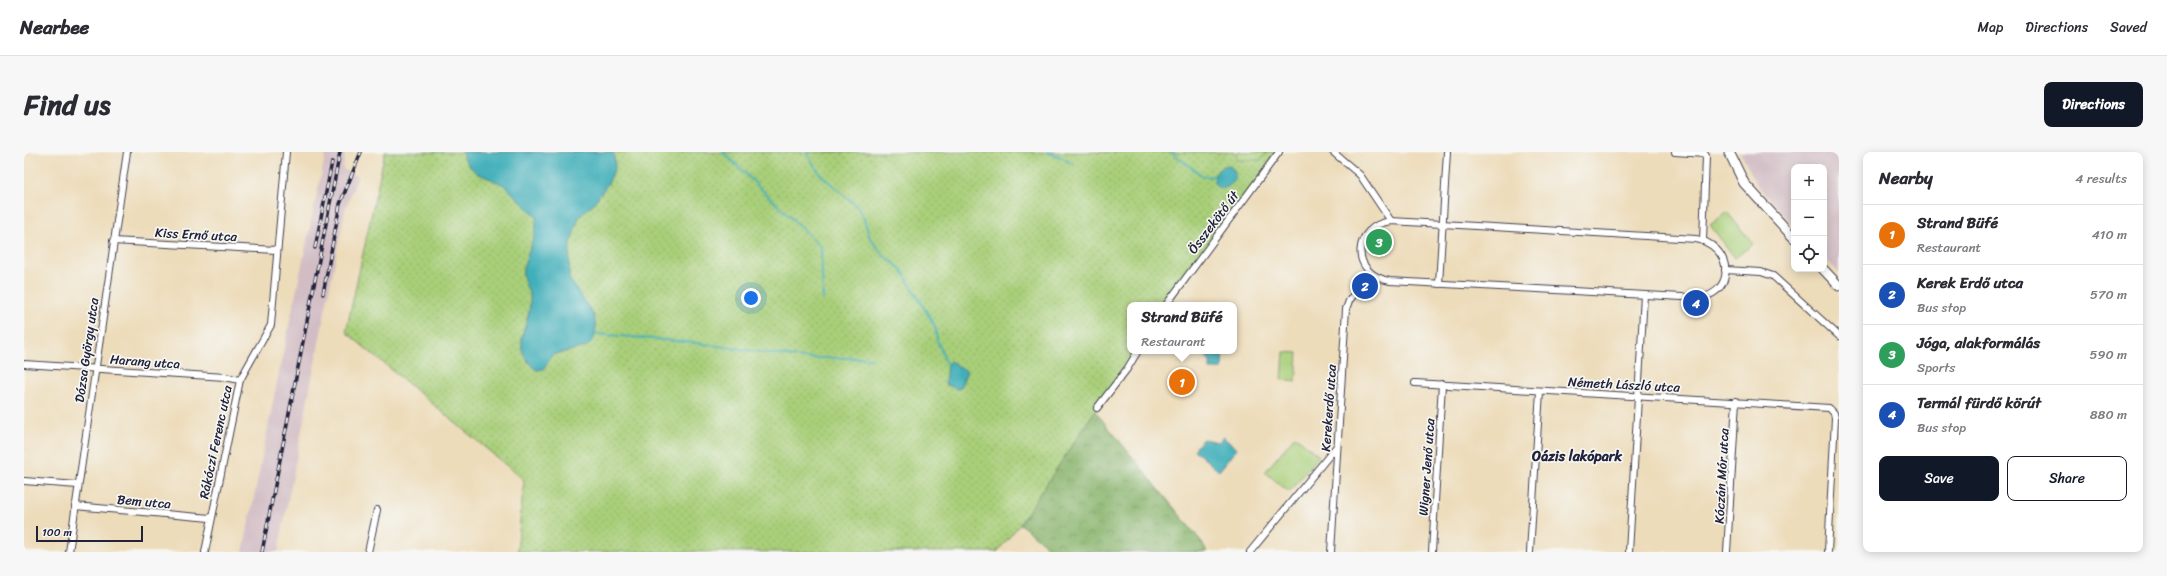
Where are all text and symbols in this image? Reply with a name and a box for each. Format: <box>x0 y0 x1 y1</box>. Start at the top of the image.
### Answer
text: Nearbee <box>20 11 89 44</box>
text: Map <box>1977 15 2003 40</box>
text: Directions <box>2025 15 2088 40</box>
text: Saved <box>2110 15 2147 40</box>
text: Find us <box>24 80 111 129</box>
button: Directions <box>2044 82 2143 127</box>
text: Nearby <box>1879 163 1933 193</box>
map controls <box>1791 164 1827 272</box>
button: + <box>1791 164 1827 200</box>
text: 4 results <box>2075 167 2127 190</box>
street label: Összekötő út <box>1182 185 1245 259</box>
button: − <box>1791 200 1827 236</box>
text: Strand Büfé <box>1917 210 1998 236</box>
street label: Kiss Ernő utca <box>154 221 238 248</box>
text: 1 <box>1889 223 1895 246</box>
text: 410 m <box>2092 223 2127 246</box>
pin: 3 <box>1366 227 1392 257</box>
button: locate <box>1791 236 1827 272</box>
text: Restaurant <box>1917 236 1981 259</box>
text: Kerek Erdő utca <box>1917 270 2023 296</box>
pin: 2 <box>1352 271 1378 301</box>
text: 2 <box>1888 283 1896 306</box>
text: 570 m <box>2090 283 2127 306</box>
your location <box>741 288 761 308</box>
pin: 4 <box>1683 288 1709 318</box>
street label: Dózsa György utca <box>68 296 105 404</box>
text: Bus stop <box>1917 296 1966 319</box>
popup <box>1127 302 1237 354</box>
text: Strand Büfé <box>1141 304 1223 330</box>
text: Restaurant <box>1141 330 1206 353</box>
text: Jóga, alakformálás <box>1917 330 2040 356</box>
text: 3 <box>1888 343 1896 366</box>
text: 590 m <box>2089 343 2127 366</box>
street label: Harang utca <box>109 348 181 375</box>
text: Sports <box>1917 356 1955 379</box>
street label: Kerekerdő utca <box>1314 363 1343 453</box>
pin: 1 <box>1169 367 1195 397</box>
street label: Németh László utca <box>1567 370 1681 399</box>
street label: Rákóczi Ferenc utca <box>192 383 239 501</box>
text: Termál fürdő körút <box>1917 390 2041 416</box>
text: 4 <box>1888 403 1896 426</box>
text: 880 m <box>2090 403 2127 426</box>
text: Bus stop <box>1917 416 1966 439</box>
street label: Wigner Jenő utca <box>1412 417 1441 517</box>
street label: Kóczán Mór utca <box>1708 427 1736 524</box>
district label: Oázis lakópark <box>1531 444 1622 469</box>
button: Save <box>1879 456 1999 501</box>
button: Share <box>2007 456 2127 501</box>
street label: Bem utca <box>116 488 172 515</box>
text: 100 m <box>42 523 72 542</box>
scale bar <box>36 524 143 543</box>

